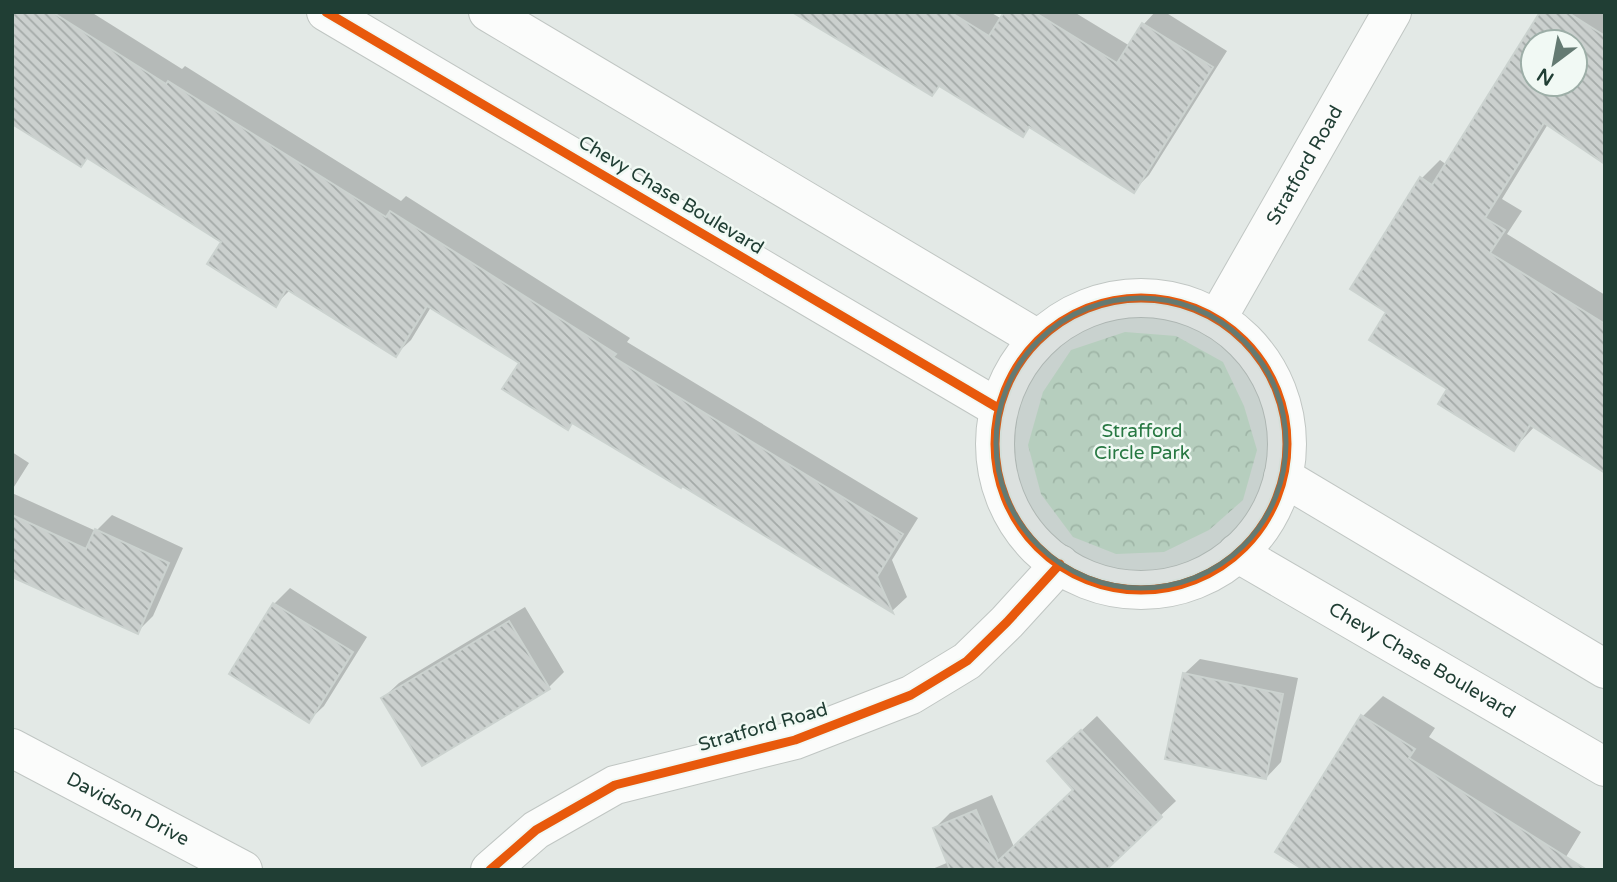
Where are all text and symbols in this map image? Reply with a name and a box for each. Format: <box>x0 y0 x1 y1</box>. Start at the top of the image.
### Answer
north arrow <box>1519 28 1589 98</box>
text: N <box>1533 63 1558 90</box>
street label: Stratford Road <box>1262 102 1347 229</box>
street label: Chevy Chase Boulevard <box>574 131 768 259</box>
park label: Strafford Circle Park <box>1094 420 1190 464</box>
street label: Chevy Chase Boulevard <box>1325 598 1519 723</box>
street label: Stratford Road <box>696 698 830 756</box>
street label: Davidson Drive <box>63 768 193 851</box>

